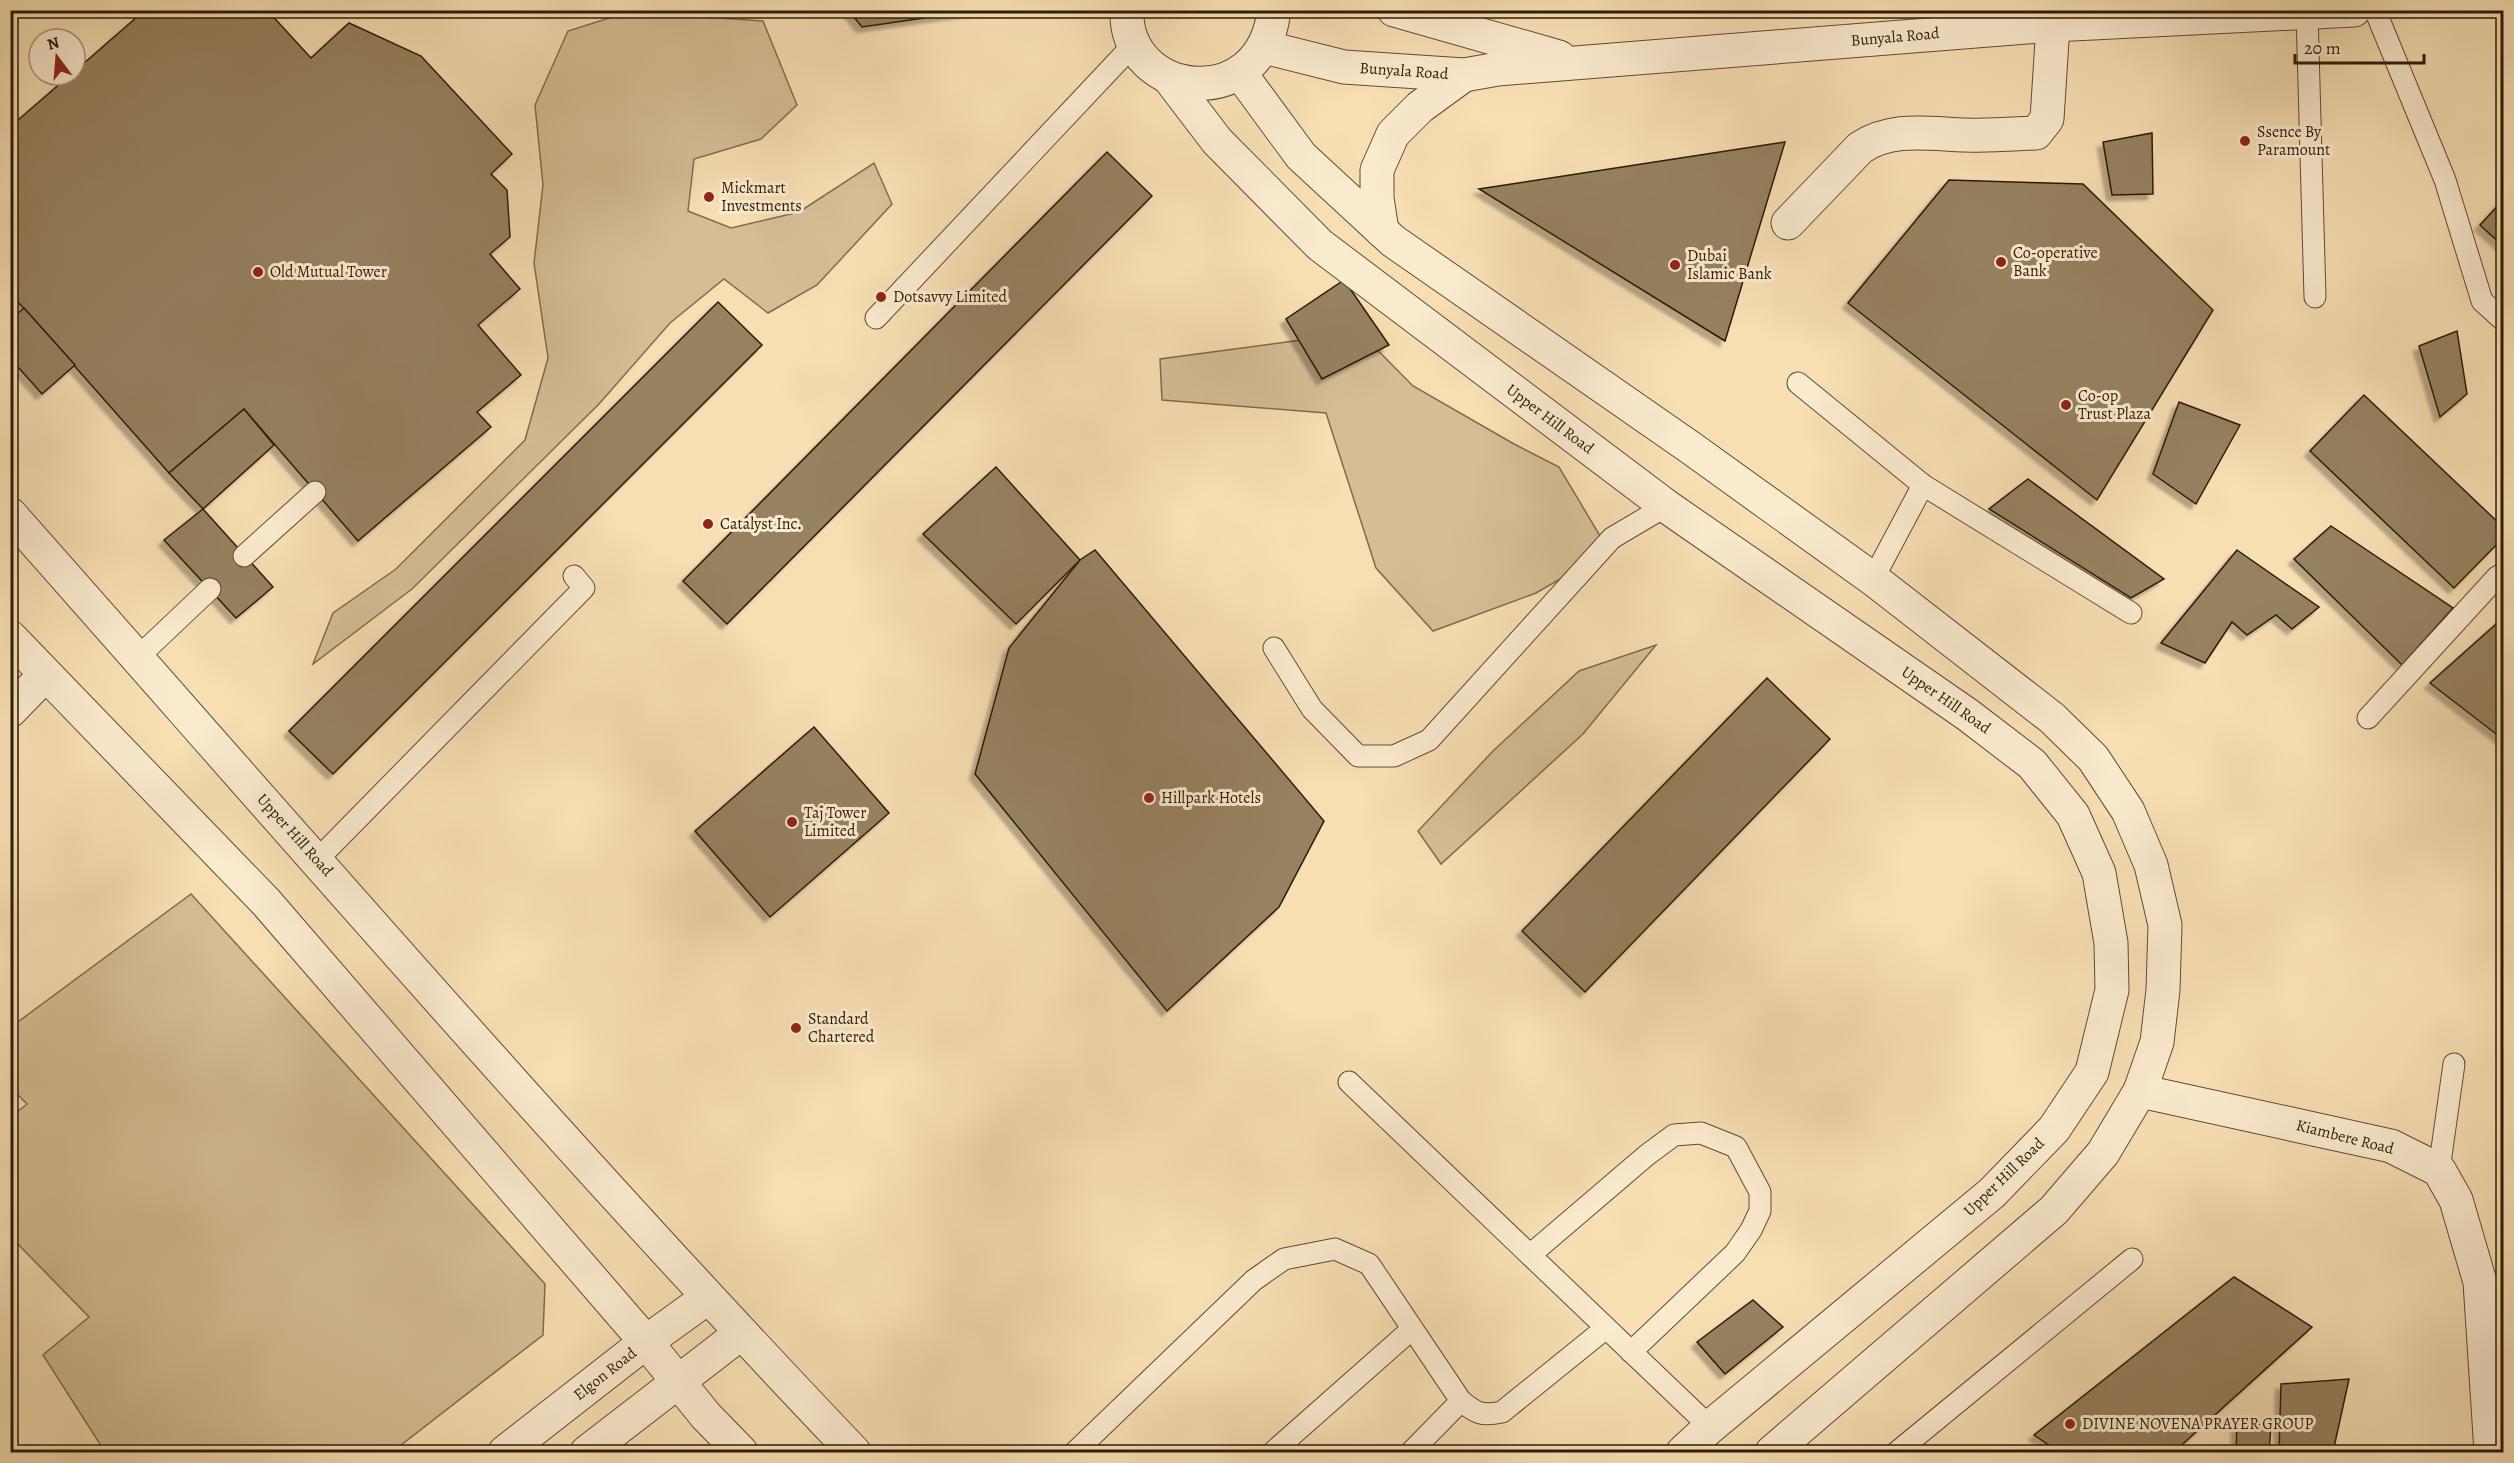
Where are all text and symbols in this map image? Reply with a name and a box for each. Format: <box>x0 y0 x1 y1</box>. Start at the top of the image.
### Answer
street label: Bunyala Road <box>1850 22 1941 52</box>
north arrow <box>27 27 87 87</box>
scale bar <box>2295 27 2424 65</box>
text: N <box>45 31 62 56</box>
text: 20 m <box>2304 36 2341 60</box>
street label: Bunyala Road <box>1359 57 1449 85</box>
place label: Ssence By Paramount <box>2257 121 2330 161</box>
marker: Ssence By Paramount <box>2238 134 2252 148</box>
place label: Mickmart Investments <box>721 177 802 217</box>
marker: Mickmart Investments <box>702 190 716 204</box>
place label: Co-operative Bank <box>2013 242 2098 282</box>
place label: Dubai Islamic Bank <box>1687 245 1772 285</box>
marker: Co-operative Bank <box>1994 255 2008 269</box>
marker: Dubai Islamic Bank <box>1668 258 1682 272</box>
place label: Old Mutual Tower <box>270 261 387 283</box>
marker: Old Mutual Tower <box>251 265 265 279</box>
place label: Dotsavvy Limited <box>893 286 1008 308</box>
marker: Dotsavvy Limited <box>874 290 888 304</box>
street label: Upper Hill Road <box>1502 379 1599 460</box>
place label: Co-op Trust Plaza <box>2078 385 2151 425</box>
marker: Co-op Trust Plaza <box>2059 398 2073 412</box>
place label: Catalyst Inc. <box>720 513 802 535</box>
marker: Catalyst Inc. <box>701 517 715 531</box>
street label: Upper Hill Road <box>1897 661 1996 739</box>
place label: Hillpark Hotels <box>1161 787 1261 809</box>
street label: Upper Hill Road <box>252 789 338 882</box>
marker: Hillpark Hotels <box>1142 791 1156 805</box>
place label: Taj Tower Limited <box>804 802 866 842</box>
marker: Taj Tower Limited <box>785 815 799 829</box>
place label: Standard Chartered <box>808 1008 875 1048</box>
marker: Standard Chartered <box>789 1021 803 1035</box>
street label: Kiambere Road <box>2294 1114 2397 1160</box>
street label: Upper Hill Road <box>1959 1132 2050 1221</box>
street label: Elgon Road <box>569 1342 641 1406</box>
place label: DIVINE NOVENA PRAYER GROUP <box>2082 1413 2313 1435</box>
marker: DIVINE NOVENA PRAYER GROUP <box>2063 1417 2077 1431</box>

